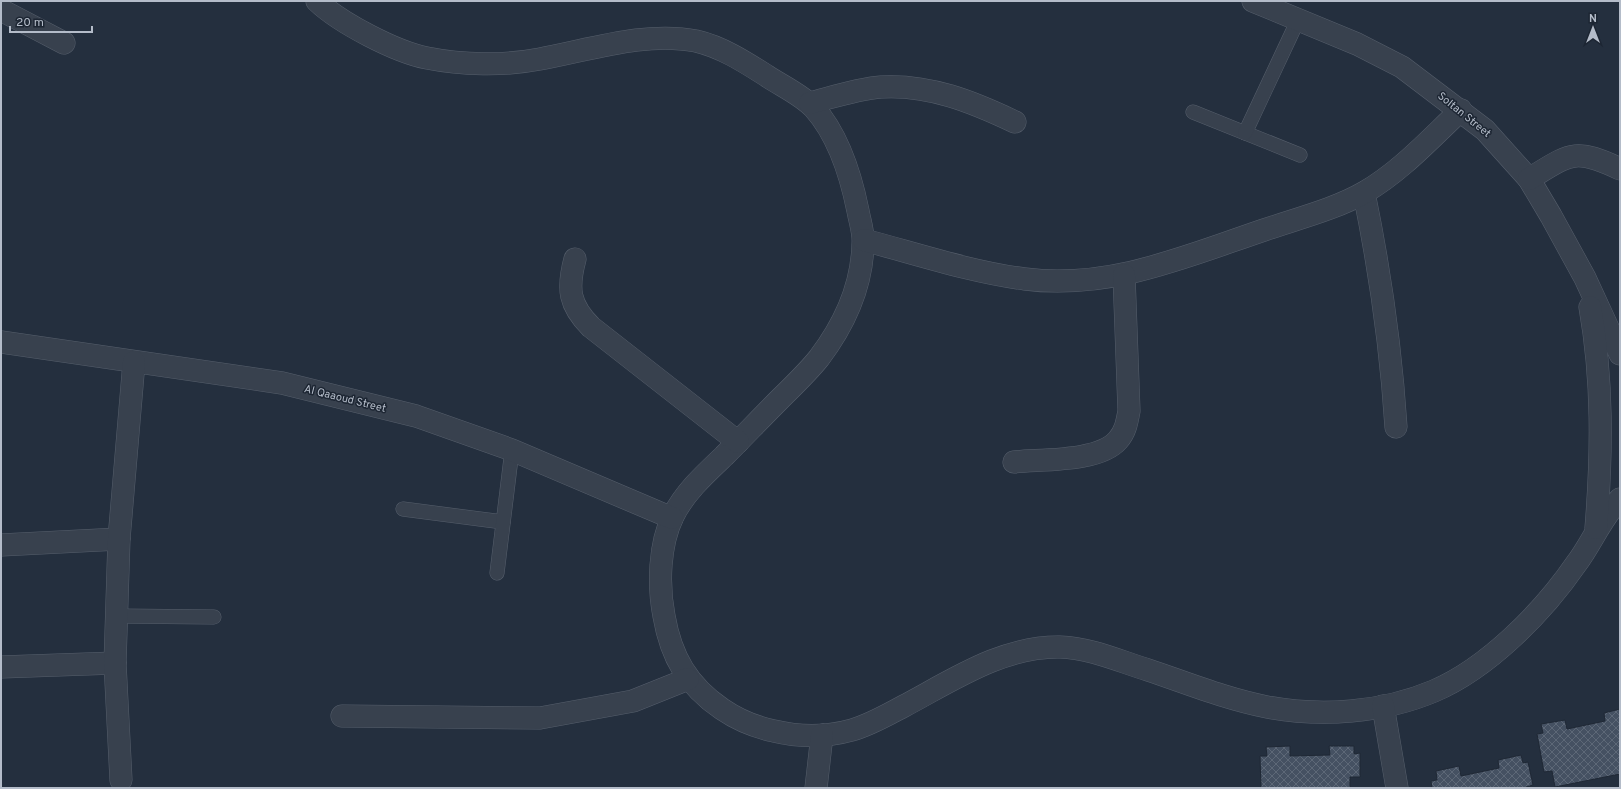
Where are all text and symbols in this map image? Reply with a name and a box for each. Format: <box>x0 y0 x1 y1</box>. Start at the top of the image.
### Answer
scale bar <box>10 8 92 34</box>
north arrow <box>1573 8 1613 48</box>
text: N <box>1589 12 1597 26</box>
text: 20 m <box>16 15 44 31</box>
street label: Soltan Street <box>1435 89 1493 141</box>
street label: Al Qaaoud Street <box>303 382 387 416</box>

